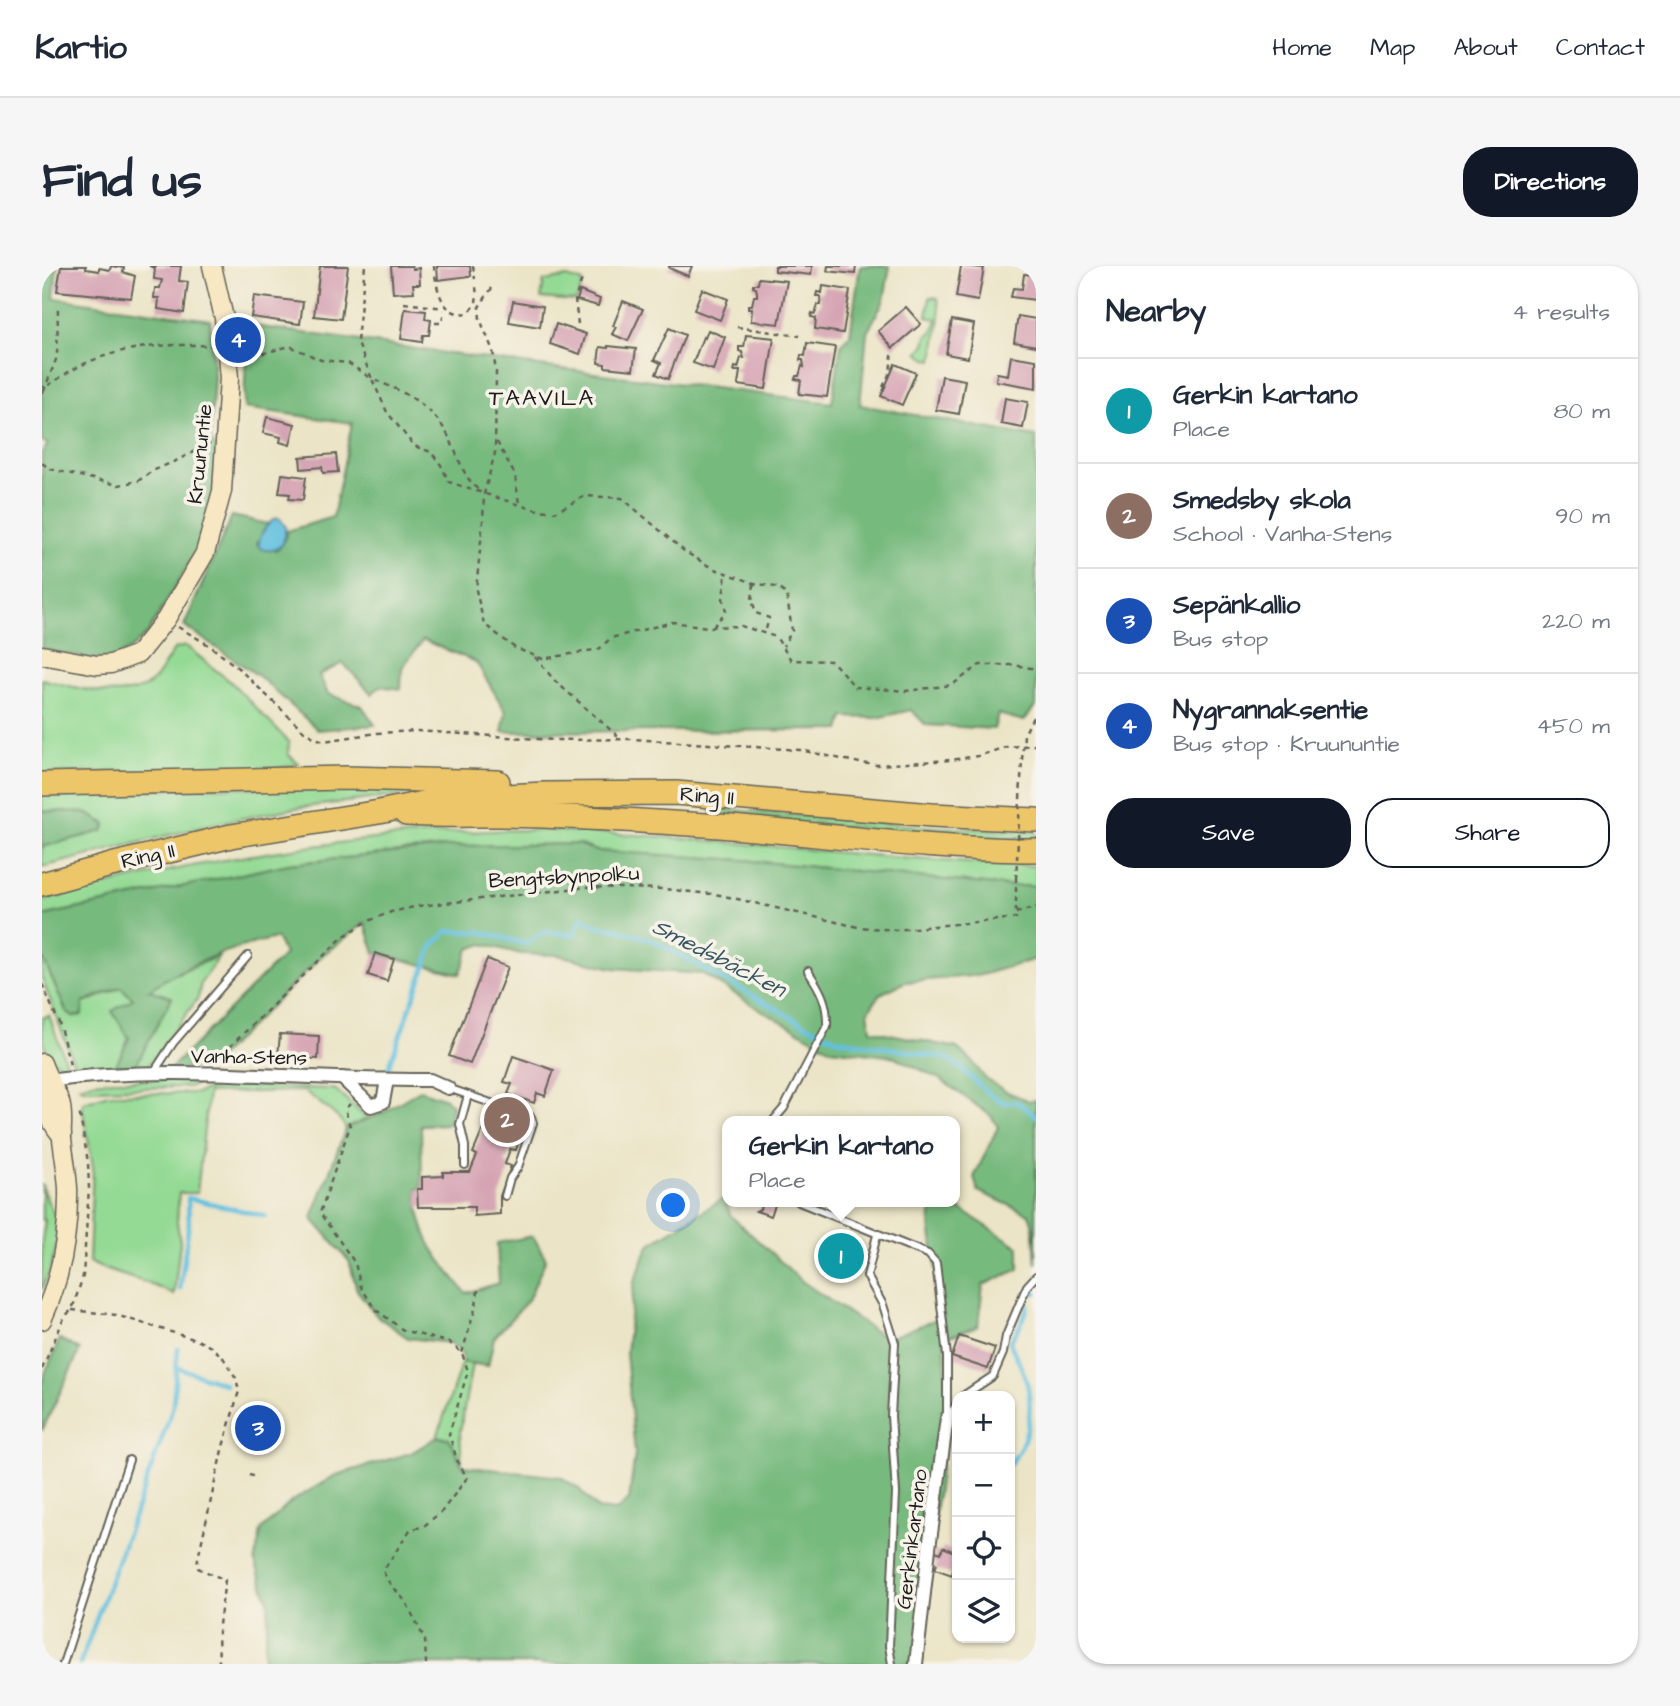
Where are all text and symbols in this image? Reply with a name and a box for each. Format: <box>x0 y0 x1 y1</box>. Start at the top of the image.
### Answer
text: Kartio <box>35 25 127 71</box>
text: Home <box>1272 31 1332 65</box>
text: Map <box>1370 31 1415 65</box>
text: About <box>1453 31 1518 65</box>
text: Contact <box>1556 31 1645 65</box>
button: Directions <box>1463 147 1638 217</box>
text: Find us <box>42 148 202 216</box>
text: Nearby <box>1106 291 1206 333</box>
text: 4 results <box>1512 296 1610 328</box>
pin: 4 <box>215 314 261 366</box>
text: Gerkin kartano <box>1173 377 1358 413</box>
district label: TAAVILA <box>489 382 595 414</box>
text: 1 <box>1128 395 1130 427</box>
text: 80 m <box>1553 395 1610 427</box>
street label: Kruununtie <box>180 403 220 505</box>
text: Place <box>1173 413 1230 445</box>
text: Smedsby skola <box>1173 482 1351 518</box>
text: 2 <box>1122 500 1136 532</box>
text: 90 m <box>1555 500 1610 532</box>
text: School · Vanha-Stens <box>1173 518 1392 550</box>
text: Sepänkallio <box>1173 587 1300 623</box>
text: 3 <box>1123 605 1135 637</box>
text: 220 m <box>1542 605 1610 637</box>
text: Bus stop <box>1173 623 1268 655</box>
text: Nygrannaksentie <box>1173 692 1368 728</box>
text: 4 <box>1121 710 1137 742</box>
text: 450 m <box>1536 710 1610 742</box>
text: Bus stop · Kruununtie <box>1173 728 1400 760</box>
street label: Ring II <box>679 780 735 814</box>
button: Save <box>1106 798 1351 868</box>
button: Share <box>1365 798 1610 868</box>
street label: Ring II <box>118 836 178 878</box>
street label: Bengtsbynpolku <box>488 859 641 897</box>
water label: Smedsbäcken <box>647 911 793 1006</box>
street label: Vanha-Stens <box>191 1041 307 1073</box>
pin: 2 <box>484 1094 530 1146</box>
popup <box>722 1116 960 1207</box>
text: Gerkin kartano <box>749 1128 933 1164</box>
text: Place <box>749 1164 806 1196</box>
your location <box>656 1188 690 1222</box>
pin: 1 <box>818 1230 864 1282</box>
map controls <box>952 1391 1015 1643</box>
button: + <box>952 1391 1015 1454</box>
pin: 3 <box>235 1402 281 1454</box>
button: − <box>952 1454 1015 1517</box>
street label: Gerkinkartano <box>889 1467 935 1611</box>
button: locate <box>952 1517 1015 1580</box>
button: layers <box>952 1580 1015 1643</box>

